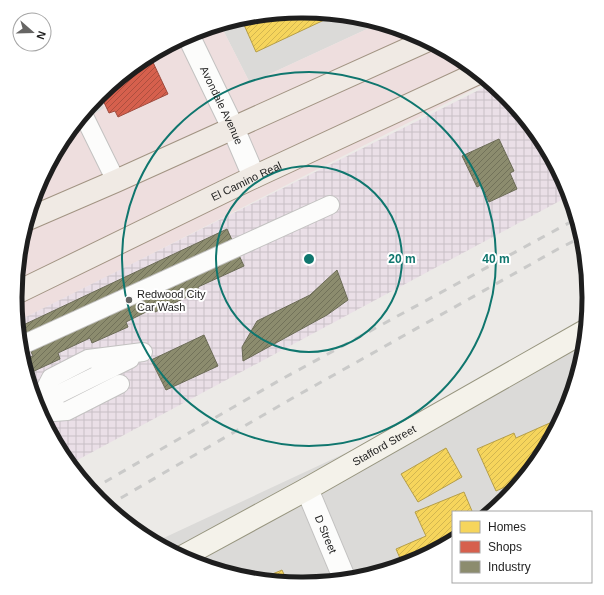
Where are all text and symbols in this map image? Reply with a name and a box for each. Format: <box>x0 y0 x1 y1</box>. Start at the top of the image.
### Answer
north arrow <box>12 12 52 52</box>
text: N <box>34 30 48 41</box>
street label: Avondale Avenue <box>198 64 245 146</box>
street label: El Camino Real <box>209 159 283 203</box>
centre of rings <box>302 252 316 266</box>
text: 20 m <box>388 252 416 266</box>
text: 40 m <box>482 252 510 266</box>
place label: Redwood City Car Wash <box>137 288 206 313</box>
marker: Redwood City Car Wash <box>124 295 134 305</box>
street label: Stafford Street <box>350 422 418 468</box>
legend <box>452 511 592 583</box>
street label: D Street <box>313 513 339 555</box>
text: Homes <box>488 520 526 534</box>
text: Shops <box>488 540 522 554</box>
text: Industry <box>488 560 531 574</box>

